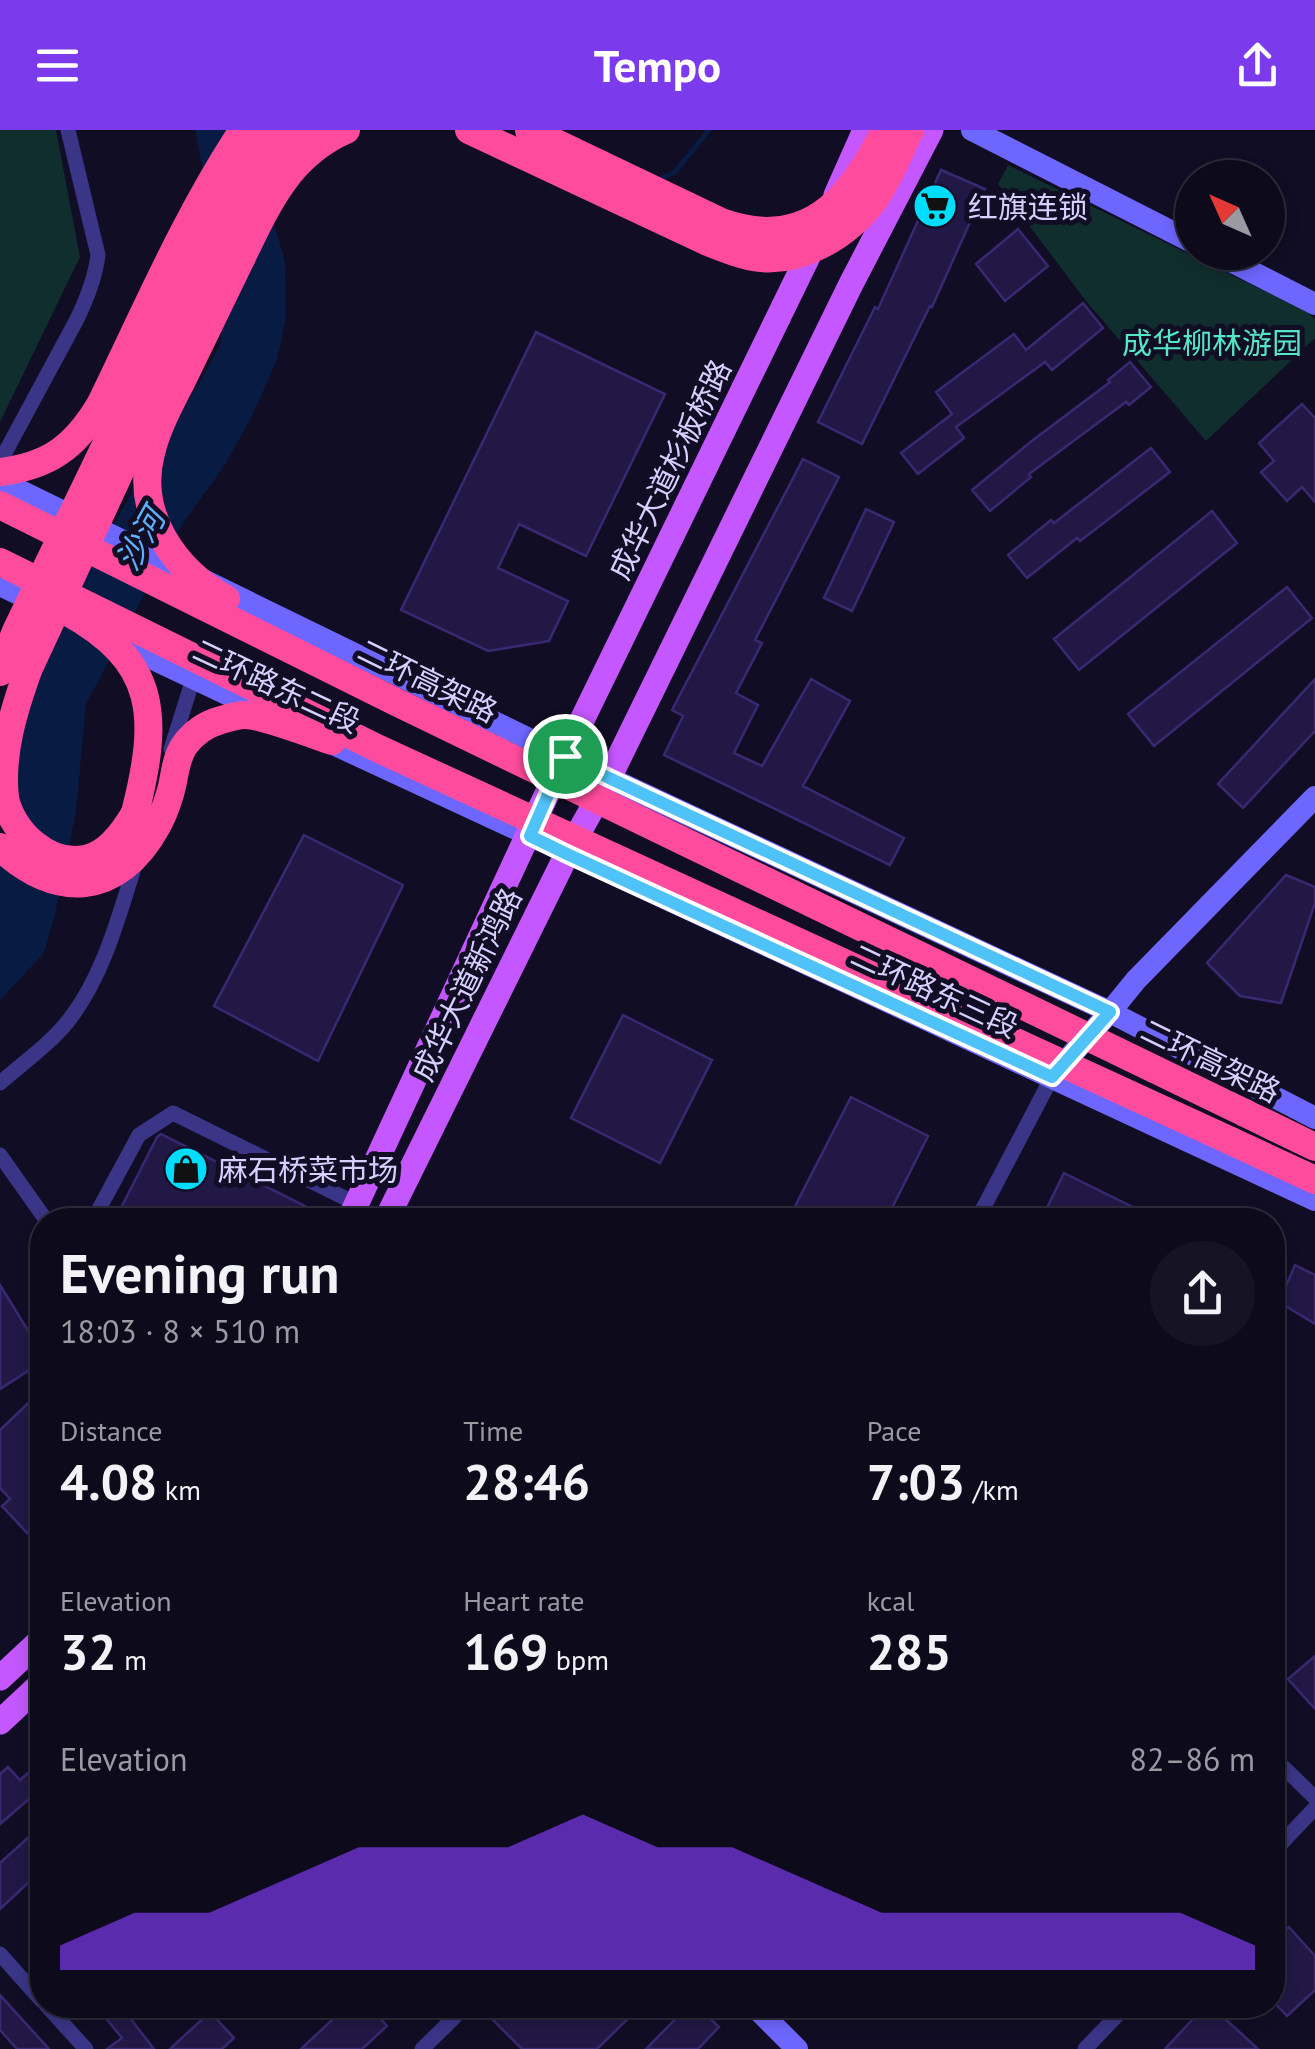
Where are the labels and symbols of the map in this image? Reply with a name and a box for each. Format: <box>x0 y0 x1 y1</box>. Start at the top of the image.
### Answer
north arrow <box>1175 160 1285 270</box>
supermarket icon: 红旗连锁 <box>912 183 958 229</box>
place label: 红旗连锁 <box>968 187 1088 226</box>
park label: 成华柳林游园 <box>1122 323 1302 362</box>
street label: 成华大道杉板桥路 <box>599 353 739 585</box>
water label: 沙河 <box>106 496 177 577</box>
street label: 二环路东二段 <box>187 629 367 741</box>
street label: 二环高架路 <box>352 630 504 730</box>
pin <box>523 714 608 799</box>
street label: 成华大道新鸿路 <box>402 881 530 1087</box>
street label: 二环路东三段 <box>845 934 1025 1046</box>
street label: 二环高架路 <box>1135 1010 1287 1110</box>
shop icon: 麻石桥菜市场 <box>163 1146 209 1192</box>
place label: 麻石桥菜市场 <box>218 1150 398 1189</box>

